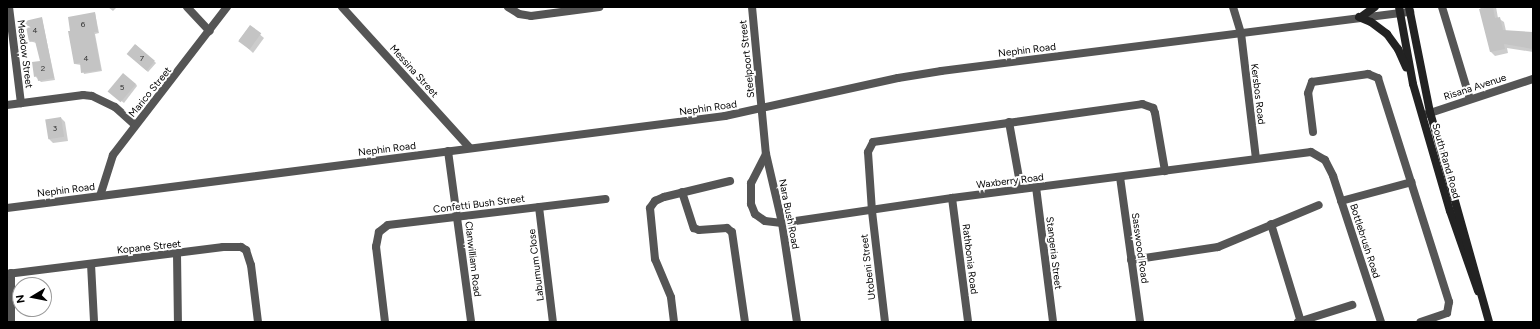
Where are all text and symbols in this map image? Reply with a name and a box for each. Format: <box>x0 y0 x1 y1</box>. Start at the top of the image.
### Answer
street label: Meadow Street <box>15 19 35 89</box>
house number: 6 <box>81 20 85 30</box>
street label: Steelpoort Street <box>737 20 757 98</box>
house number: 4 <box>33 26 37 36</box>
street label: Nephin Road <box>997 41 1057 59</box>
street label: Messina Street <box>387 42 441 100</box>
house number: 4 <box>84 54 88 64</box>
house number: 7 <box>140 54 144 64</box>
street label: Kersbos Road <box>1248 63 1268 125</box>
house number: 2 <box>41 64 45 74</box>
street label: Marico Street <box>126 65 174 119</box>
street label: Risana Avenue <box>1442 71 1508 103</box>
house number: 5 <box>120 83 124 93</box>
street label: Nephin Road <box>678 98 738 118</box>
street label: South Rand Road <box>1430 122 1462 200</box>
house number: 3 <box>53 124 57 134</box>
street label: Nephin Road <box>357 140 417 158</box>
street label: Waxberry Road <box>976 171 1044 191</box>
street label: Nara Bush Road <box>776 178 802 250</box>
street label: Nephin Road <box>36 181 96 199</box>
street label: Confetti Bush Street <box>432 192 526 216</box>
street label: Bottlebrush Road <box>1347 202 1383 280</box>
street label: Sasswood Road <box>1129 212 1151 284</box>
street label: Stangeria Street <box>1044 216 1064 290</box>
street label: Clanwilliam Road <box>462 221 484 297</box>
street label: Rathbonia Road <box>960 223 980 295</box>
street label: Laburnum Close <box>526 228 546 302</box>
street label: Utobeni Street <box>858 233 878 301</box>
street label: Kopane Street <box>116 238 182 256</box>
north arrow <box>12 277 52 317</box>
text: N <box>14 294 28 304</box>

